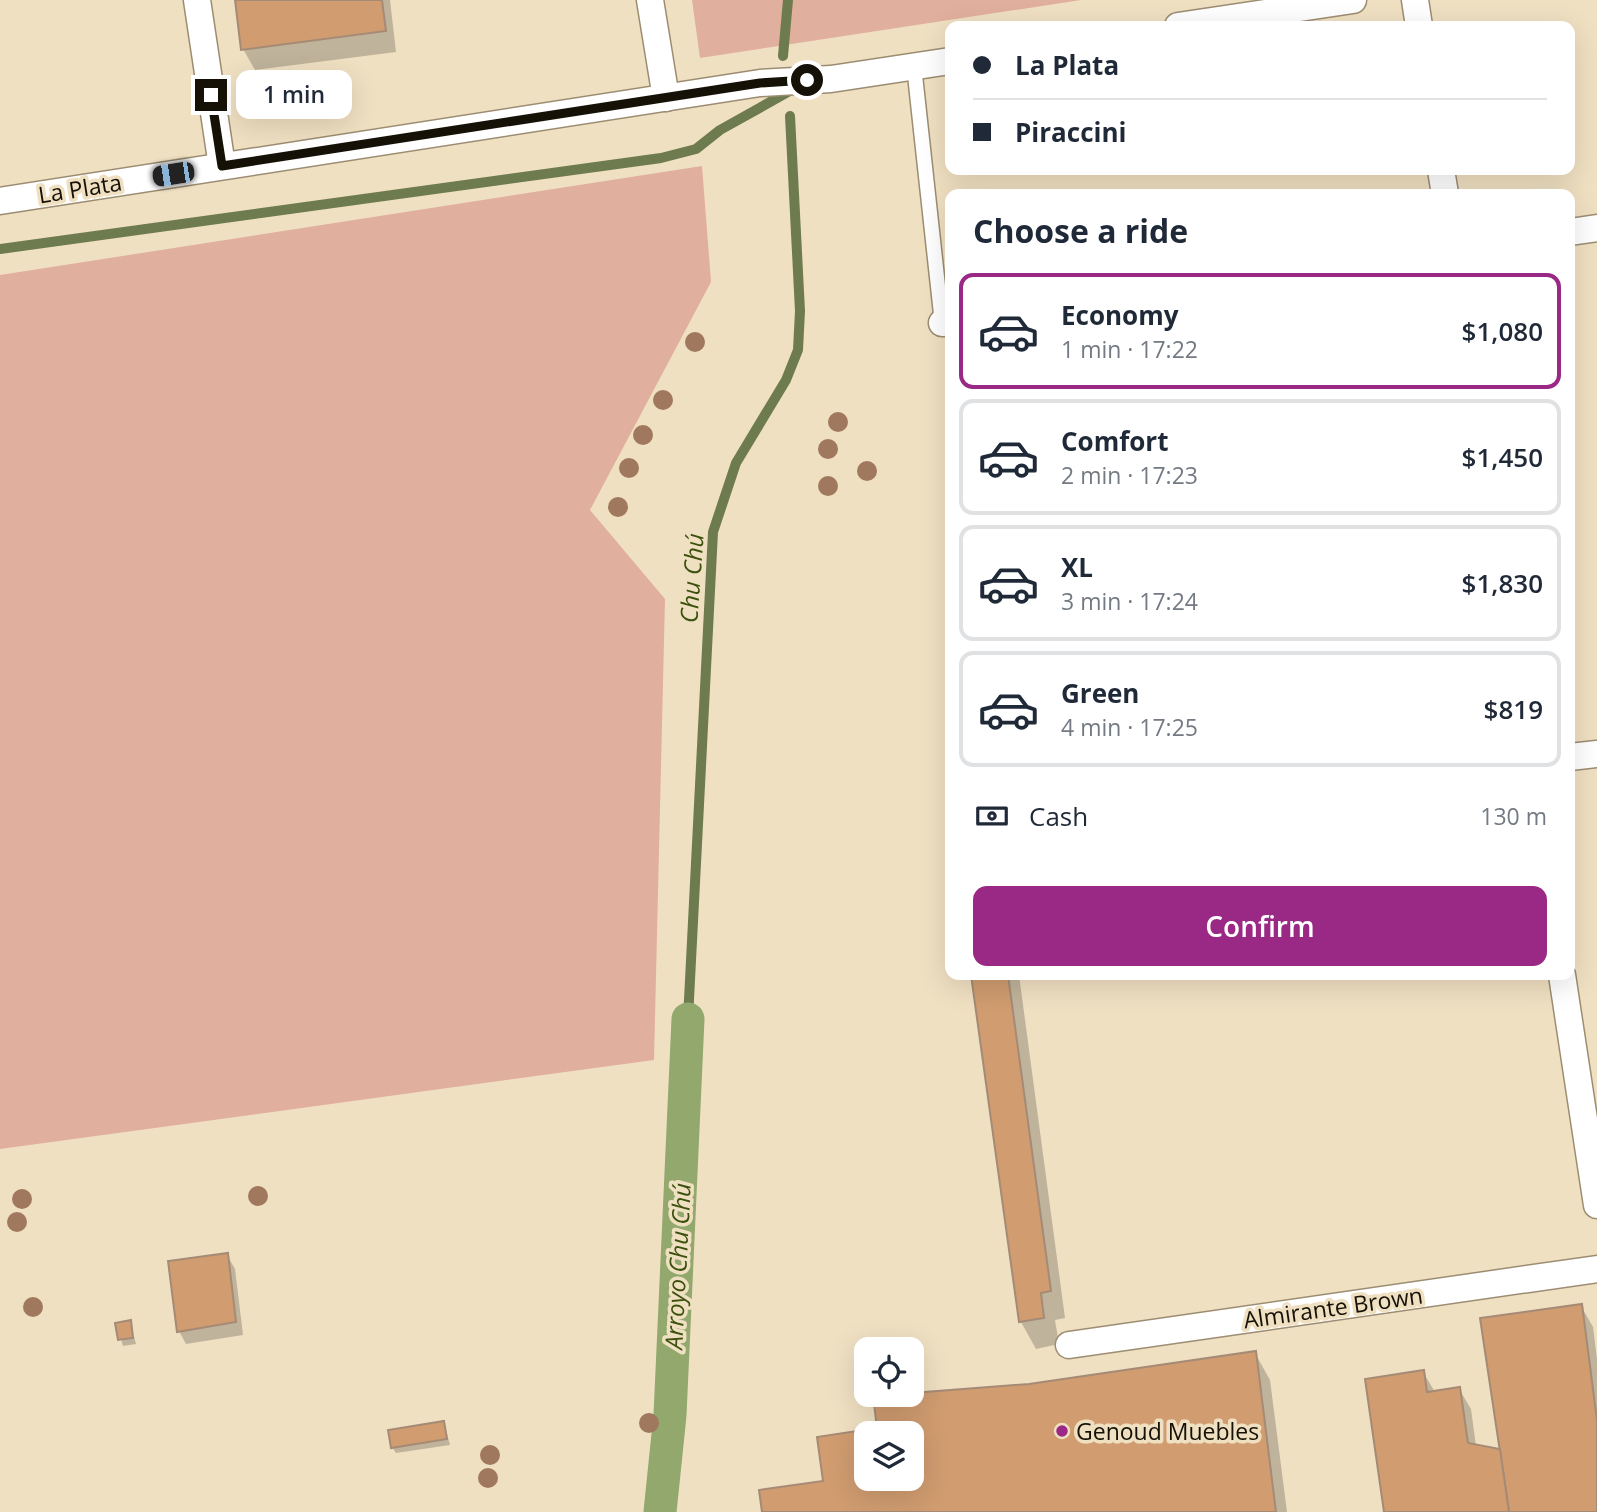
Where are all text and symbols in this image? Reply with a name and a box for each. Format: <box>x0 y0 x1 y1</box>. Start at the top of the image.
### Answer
text: La Plata <box>1015 47 1119 83</box>
route start <box>791 64 823 96</box>
callout: 1 min <box>235 70 351 119</box>
text: 1 min <box>263 78 325 110</box>
route end <box>195 79 227 111</box>
text: Piraccini <box>1015 114 1126 150</box>
car <box>151 160 196 188</box>
street label: La Plata <box>36 166 124 210</box>
text: Choose a ride <box>973 209 1188 252</box>
text: Economy <box>1061 297 1179 333</box>
icon: car <box>977 300 1040 363</box>
text: $1,080 <box>1462 313 1543 349</box>
text: 1 min · 17:22 <box>1061 333 1198 365</box>
text: Comfort <box>1061 423 1168 459</box>
icon: car <box>977 426 1040 489</box>
text: $1,450 <box>1462 439 1543 475</box>
text: 2 min · 17:23 <box>1061 459 1198 491</box>
water label: Chu Chú <box>671 532 711 624</box>
text: XL <box>1061 549 1093 585</box>
icon: car <box>977 552 1040 615</box>
text: $1,830 <box>1462 565 1543 601</box>
text: 3 min · 17:24 <box>1061 585 1198 617</box>
text: Green <box>1061 675 1139 711</box>
icon: car <box>977 678 1040 741</box>
text: $819 <box>1484 691 1543 727</box>
text: 4 min · 17:25 <box>1061 711 1198 743</box>
icon: cash <box>973 797 1011 835</box>
text: Cash <box>1029 798 1088 834</box>
text: 130 m <box>1480 800 1547 832</box>
button: Confirm <box>973 886 1547 966</box>
water label: Arroyo Chu Chú <box>656 1182 698 1352</box>
street label: Almirante Brown <box>1241 1279 1425 1335</box>
map controls <box>854 1337 924 1491</box>
button: locate <box>854 1337 924 1407</box>
place label: Genoud Muebles <box>1076 1415 1259 1447</box>
button: layers <box>854 1421 924 1491</box>
marker: Genoud Muebles <box>1054 1423 1070 1439</box>

